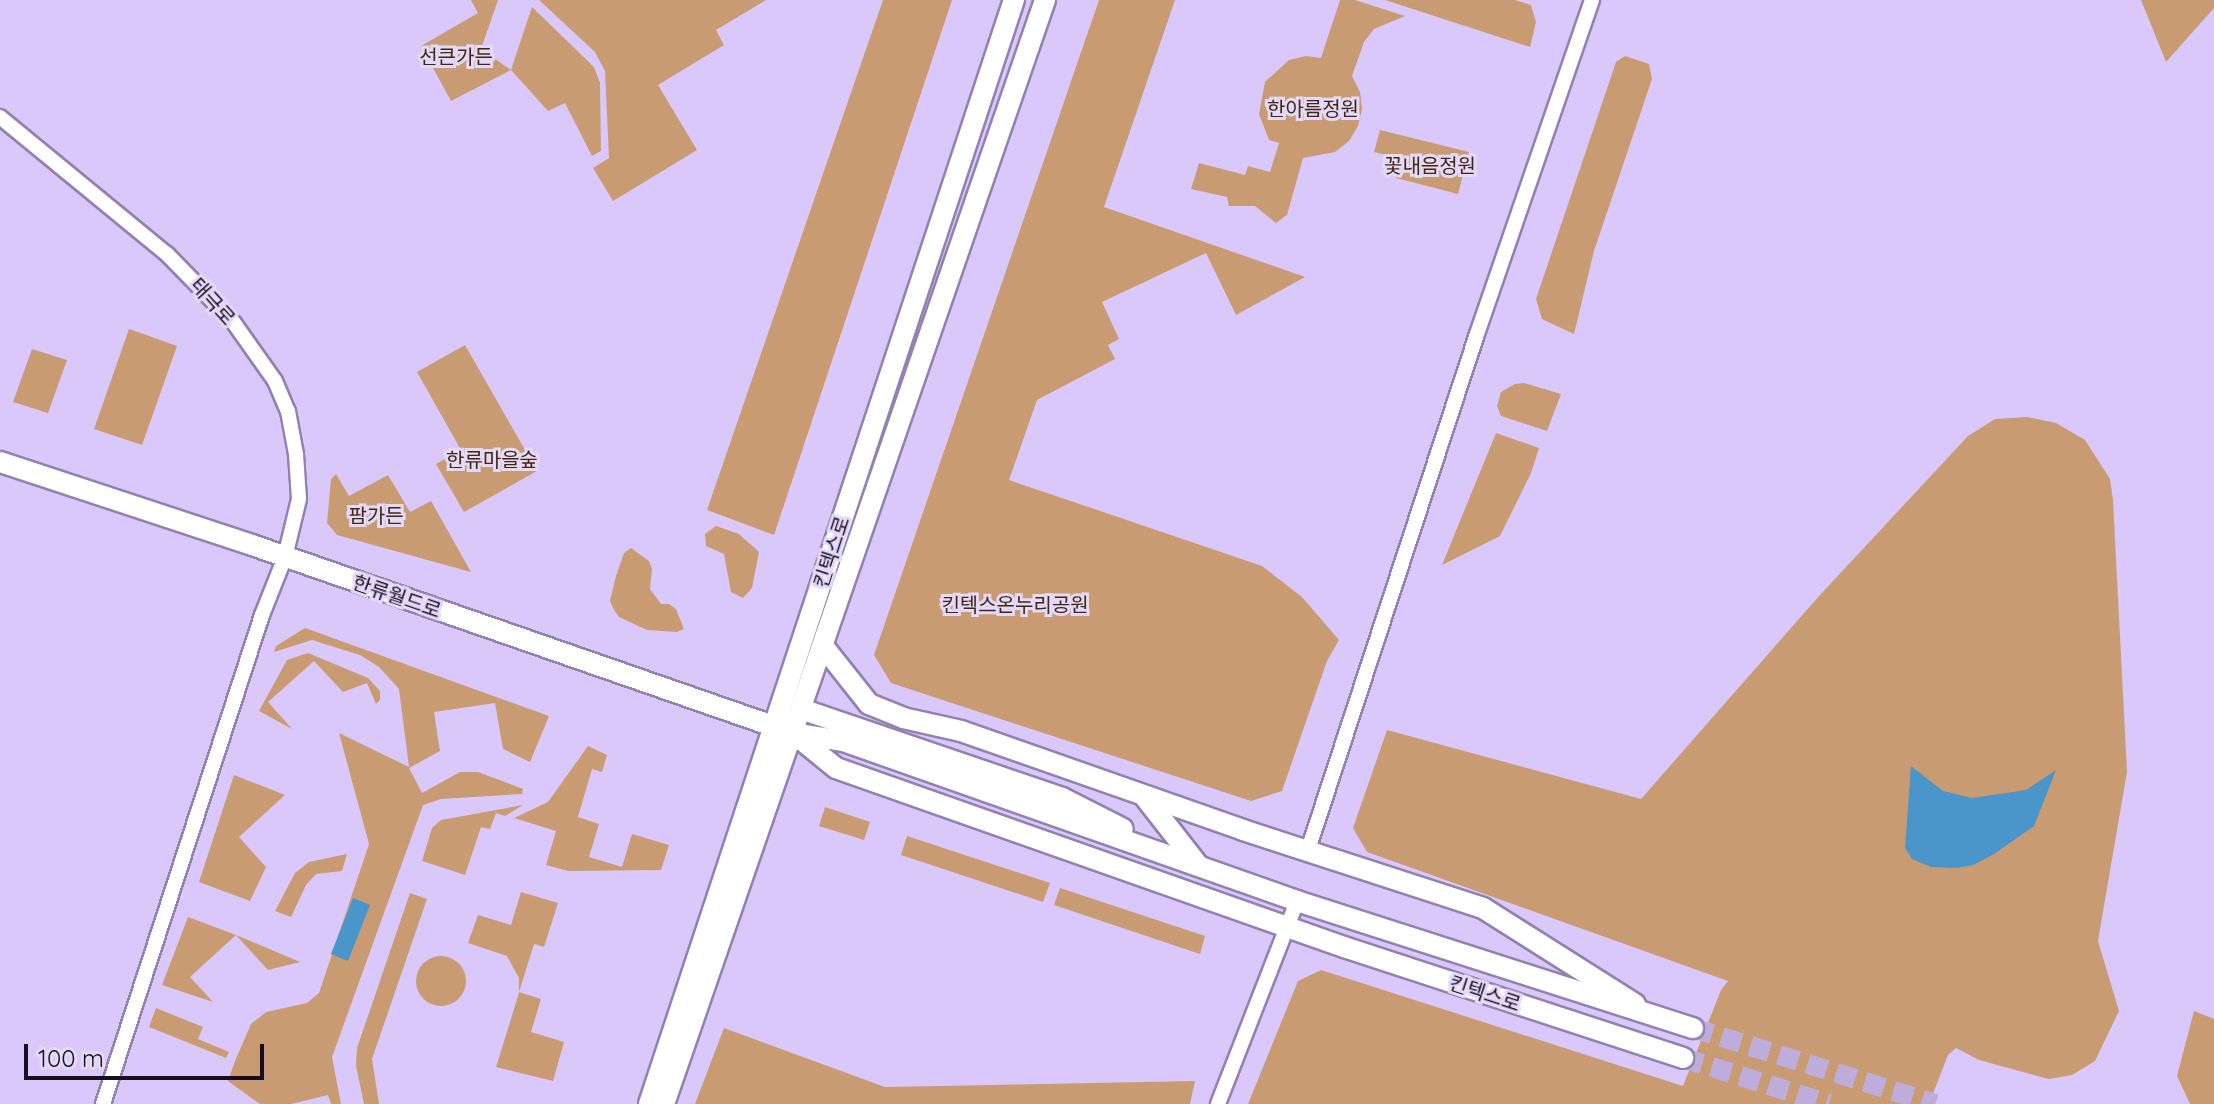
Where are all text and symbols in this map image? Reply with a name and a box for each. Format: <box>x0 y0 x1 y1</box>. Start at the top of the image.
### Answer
park label: 선큰가든 <box>419 44 493 68</box>
park label: 한아름정원 <box>1267 96 1359 120</box>
park label: 꽃내음정원 <box>1384 153 1476 177</box>
street label: 태극로 <box>186 272 240 330</box>
park label: 한류마을숲 <box>446 447 538 471</box>
park label: 팜가든 <box>348 503 404 527</box>
street label: 킨텍스로 <box>808 513 854 591</box>
street label: 한류월드로 <box>350 570 444 622</box>
park label: 킨텍스온누리공원 <box>941 592 1089 616</box>
street label: 킨텍스로 <box>1446 970 1524 1016</box>
scale bar <box>28 1028 268 1078</box>
text: 100 m <box>38 1043 104 1073</box>

